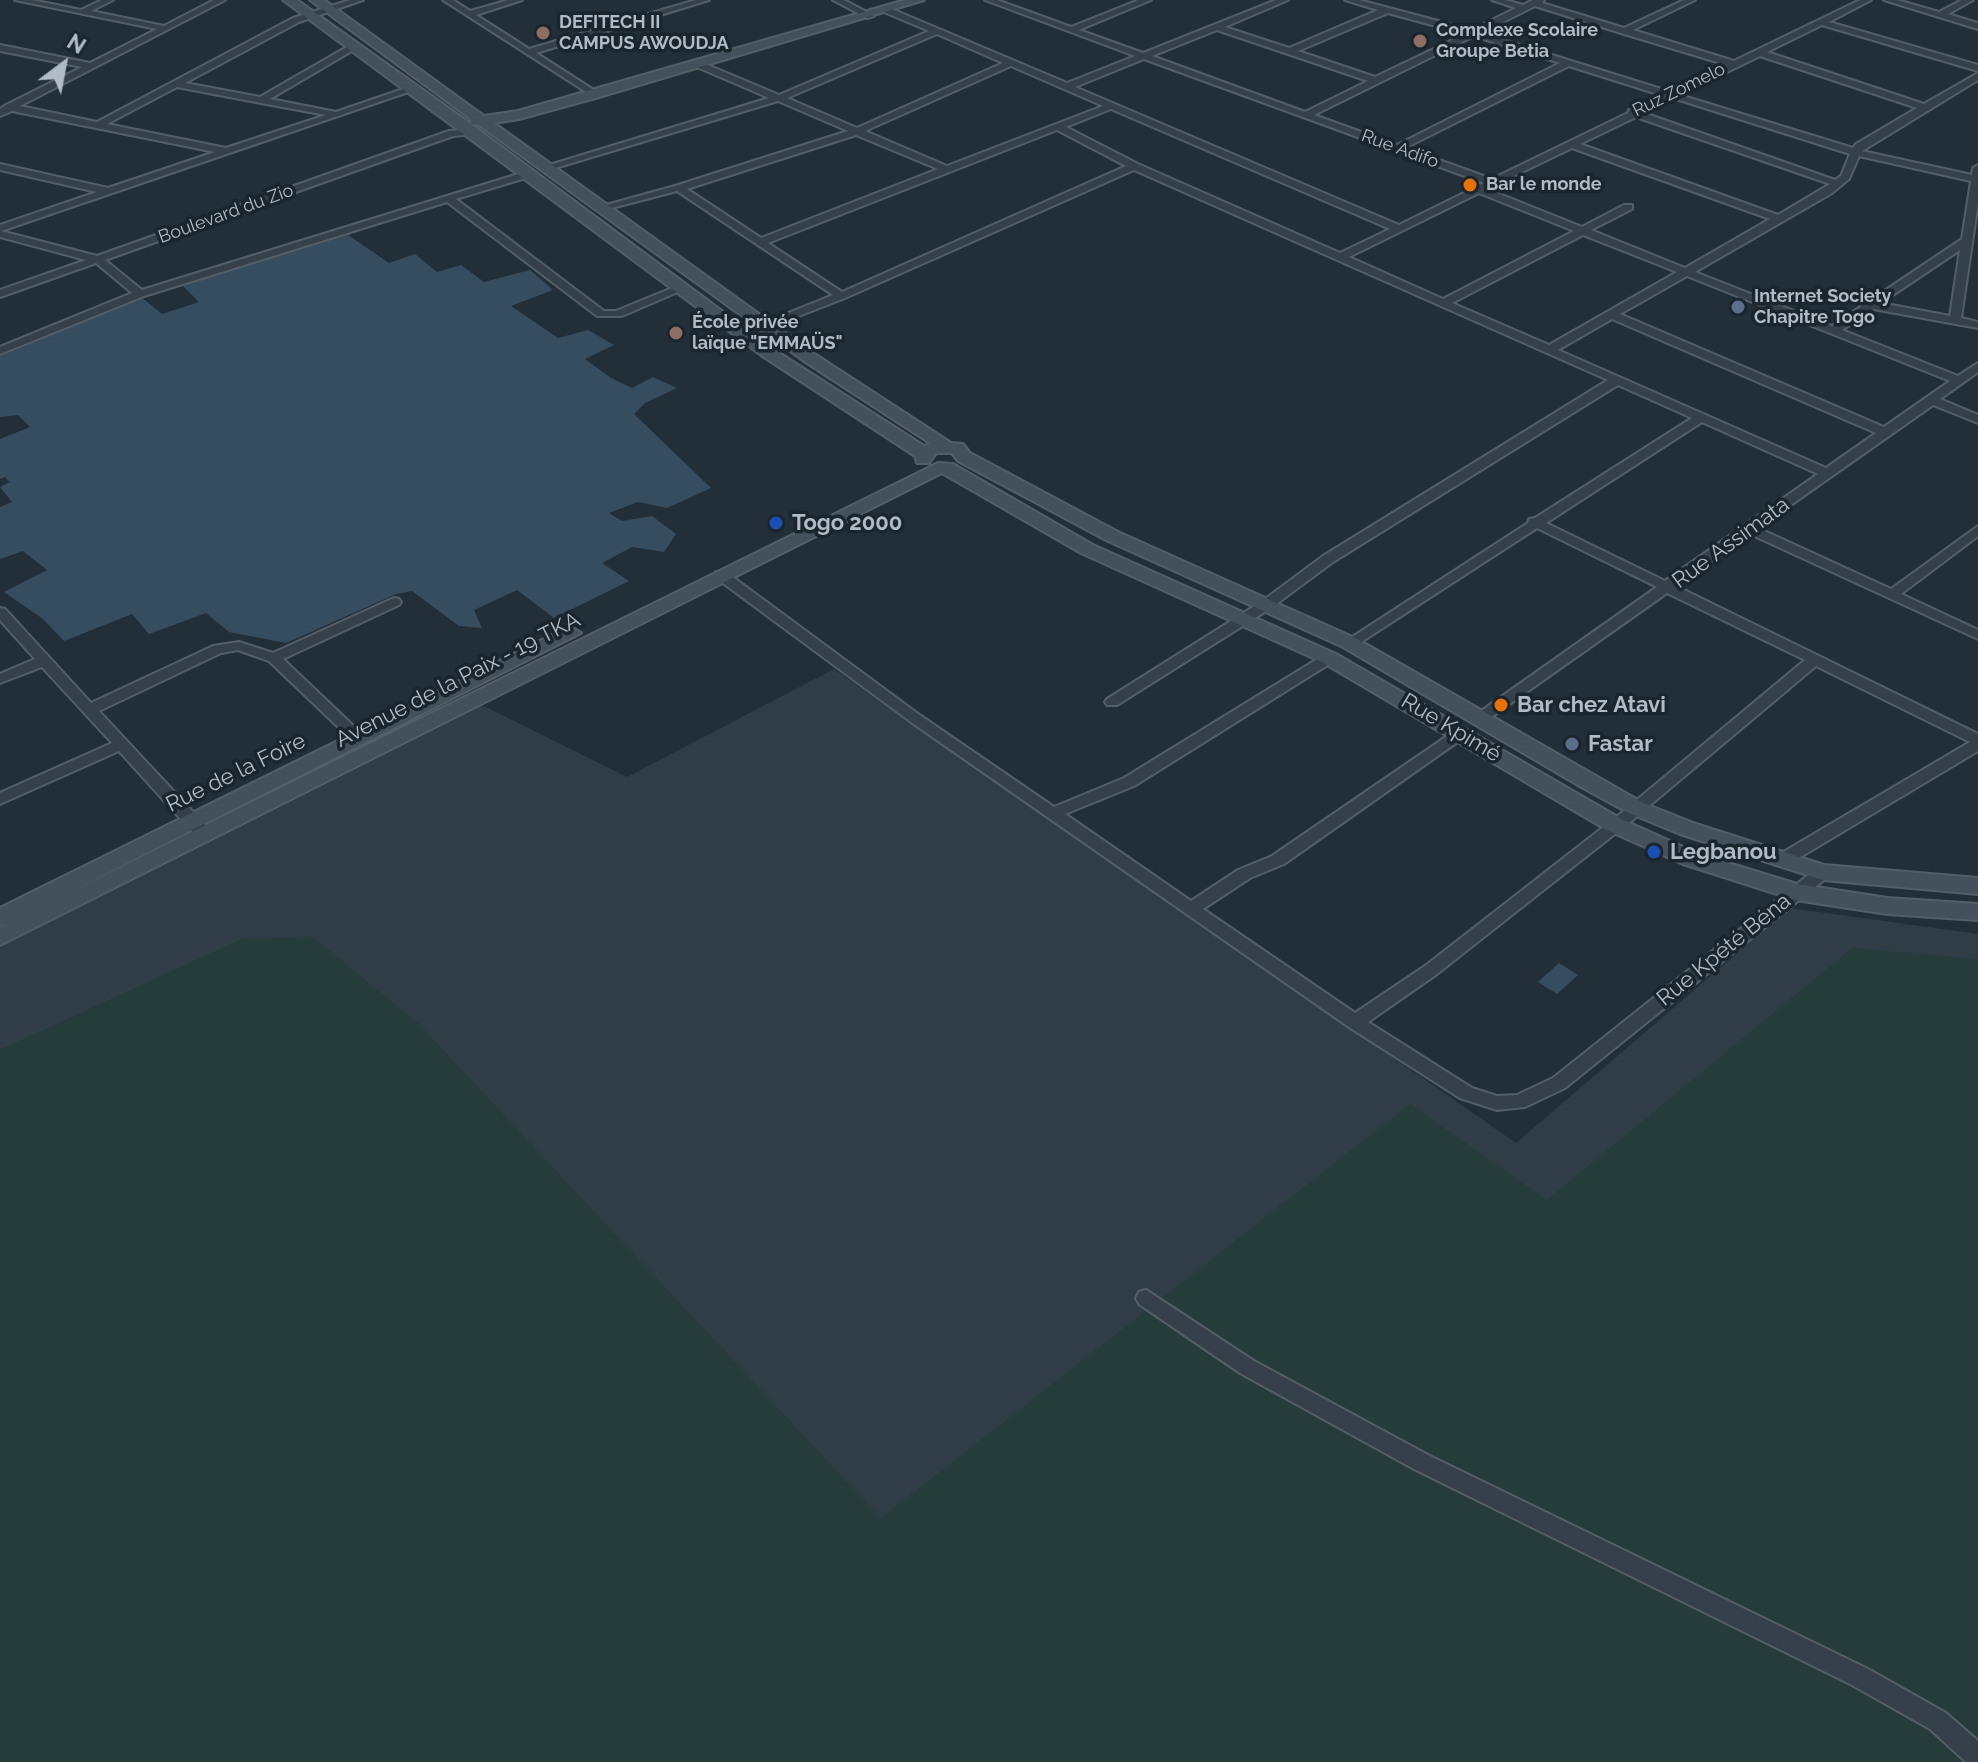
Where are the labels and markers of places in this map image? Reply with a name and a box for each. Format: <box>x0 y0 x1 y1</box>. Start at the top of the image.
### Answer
place label: DEFITECH II CAMPUS AWOUDJA <box>559 12 729 54</box>
place label: Complexe Scolaire Groupe Betia <box>1436 20 1598 62</box>
marker: DEFITECH II CAMPUS AWOUDJA <box>534 24 552 42</box>
marker: Complexe Scolaire Groupe Betia <box>1411 32 1429 50</box>
place label: Bar le monde <box>1486 174 1602 196</box>
marker: Bar le monde <box>1461 176 1479 194</box>
place label: Internet Society Chapitre Togo <box>1754 286 1891 328</box>
marker: Internet Society Chapitre Togo <box>1729 298 1747 316</box>
place label: École privée laïque "EMMAÜS" <box>692 312 842 354</box>
marker: École privée laïque "EMMAÜS" <box>667 324 685 342</box>
place label: Togo 2000 <box>792 510 902 536</box>
marker: Togo 2000 <box>767 514 785 532</box>
place label: Bar chez Atavi <box>1517 692 1666 718</box>
marker: Bar chez Atavi <box>1492 696 1510 714</box>
place label: Fastar <box>1588 731 1653 757</box>
marker: Fastar <box>1563 735 1581 753</box>
place label: Legbanou <box>1670 839 1777 865</box>
marker: Legbanou <box>1645 843 1663 861</box>

